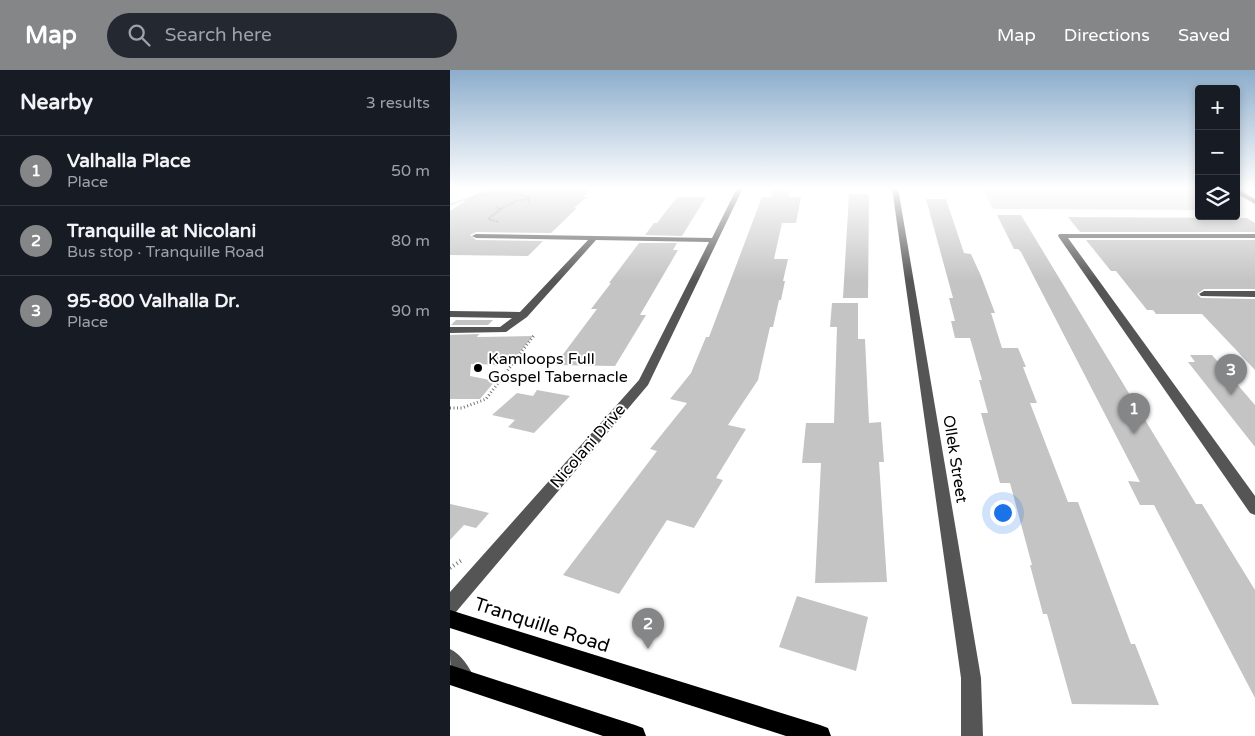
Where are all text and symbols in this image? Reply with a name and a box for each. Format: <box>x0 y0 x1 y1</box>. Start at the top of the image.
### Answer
search box <box>107 13 457 58</box>
text: Map <box>25 21 77 50</box>
icon: search <box>125 21 153 49</box>
text: Search here <box>165 24 272 46</box>
text: Map <box>997 24 1036 46</box>
text: Directions <box>1064 24 1150 46</box>
text: Saved <box>1178 24 1230 46</box>
map controls <box>1195 85 1240 220</box>
button: + <box>1195 85 1240 130</box>
text: Nearby <box>20 90 93 115</box>
text: 3 results <box>366 93 430 113</box>
button: − <box>1195 130 1240 175</box>
text: Valhalla Place <box>67 150 191 172</box>
text: 1 <box>31 161 41 181</box>
text: 50 m <box>391 161 430 181</box>
text: Place <box>67 172 108 192</box>
button: layers <box>1195 175 1240 220</box>
text: Tranquille at Nicolani <box>67 220 256 242</box>
text: 2 <box>31 231 41 251</box>
text: 80 m <box>391 231 430 251</box>
text: Bus stop · Tranquille Road <box>67 242 264 262</box>
text: 95-800 Valhalla Dr. <box>67 290 240 312</box>
text: 3 <box>31 301 41 321</box>
text: 90 m <box>391 301 430 321</box>
text: Place <box>67 312 108 332</box>
place label: Kamloops Full Gospel Tabernacle <box>488 349 628 387</box>
pin: 3 <box>1215 354 1247 395</box>
marker: Kamloops Full Gospel Tabernacle <box>472 362 484 374</box>
pin: 1 <box>1118 393 1150 434</box>
street label: Nicolani Drive <box>546 400 630 492</box>
street label: Ollek Street <box>938 414 972 504</box>
your location <box>990 500 1016 526</box>
street label: Tranquille Road <box>471 593 613 657</box>
pin: 2 <box>632 608 664 649</box>

